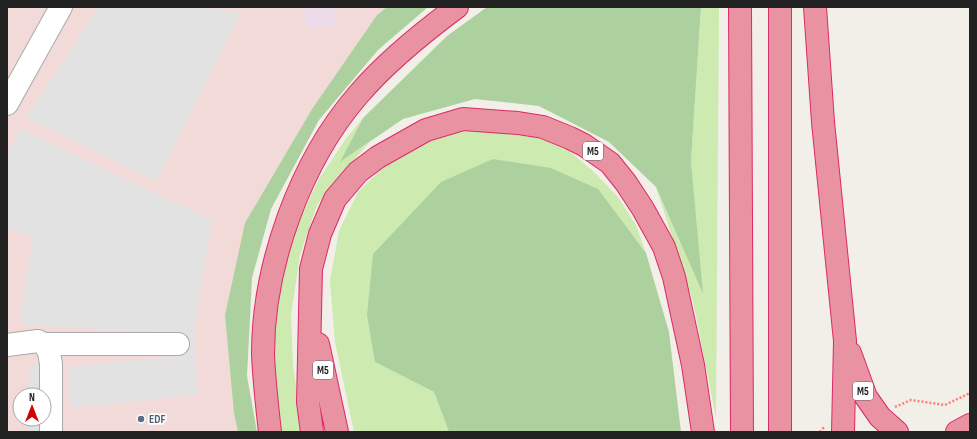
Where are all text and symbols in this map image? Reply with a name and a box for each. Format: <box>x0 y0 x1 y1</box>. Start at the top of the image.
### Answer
road number: M5 <box>583 142 603 160</box>
road number: M5 <box>313 361 333 379</box>
road number: M5 <box>853 382 873 400</box>
north arrow <box>12 387 52 427</box>
text: N <box>29 391 35 404</box>
place label: EDF <box>149 412 165 427</box>
marker: EDF <box>136 414 146 424</box>

